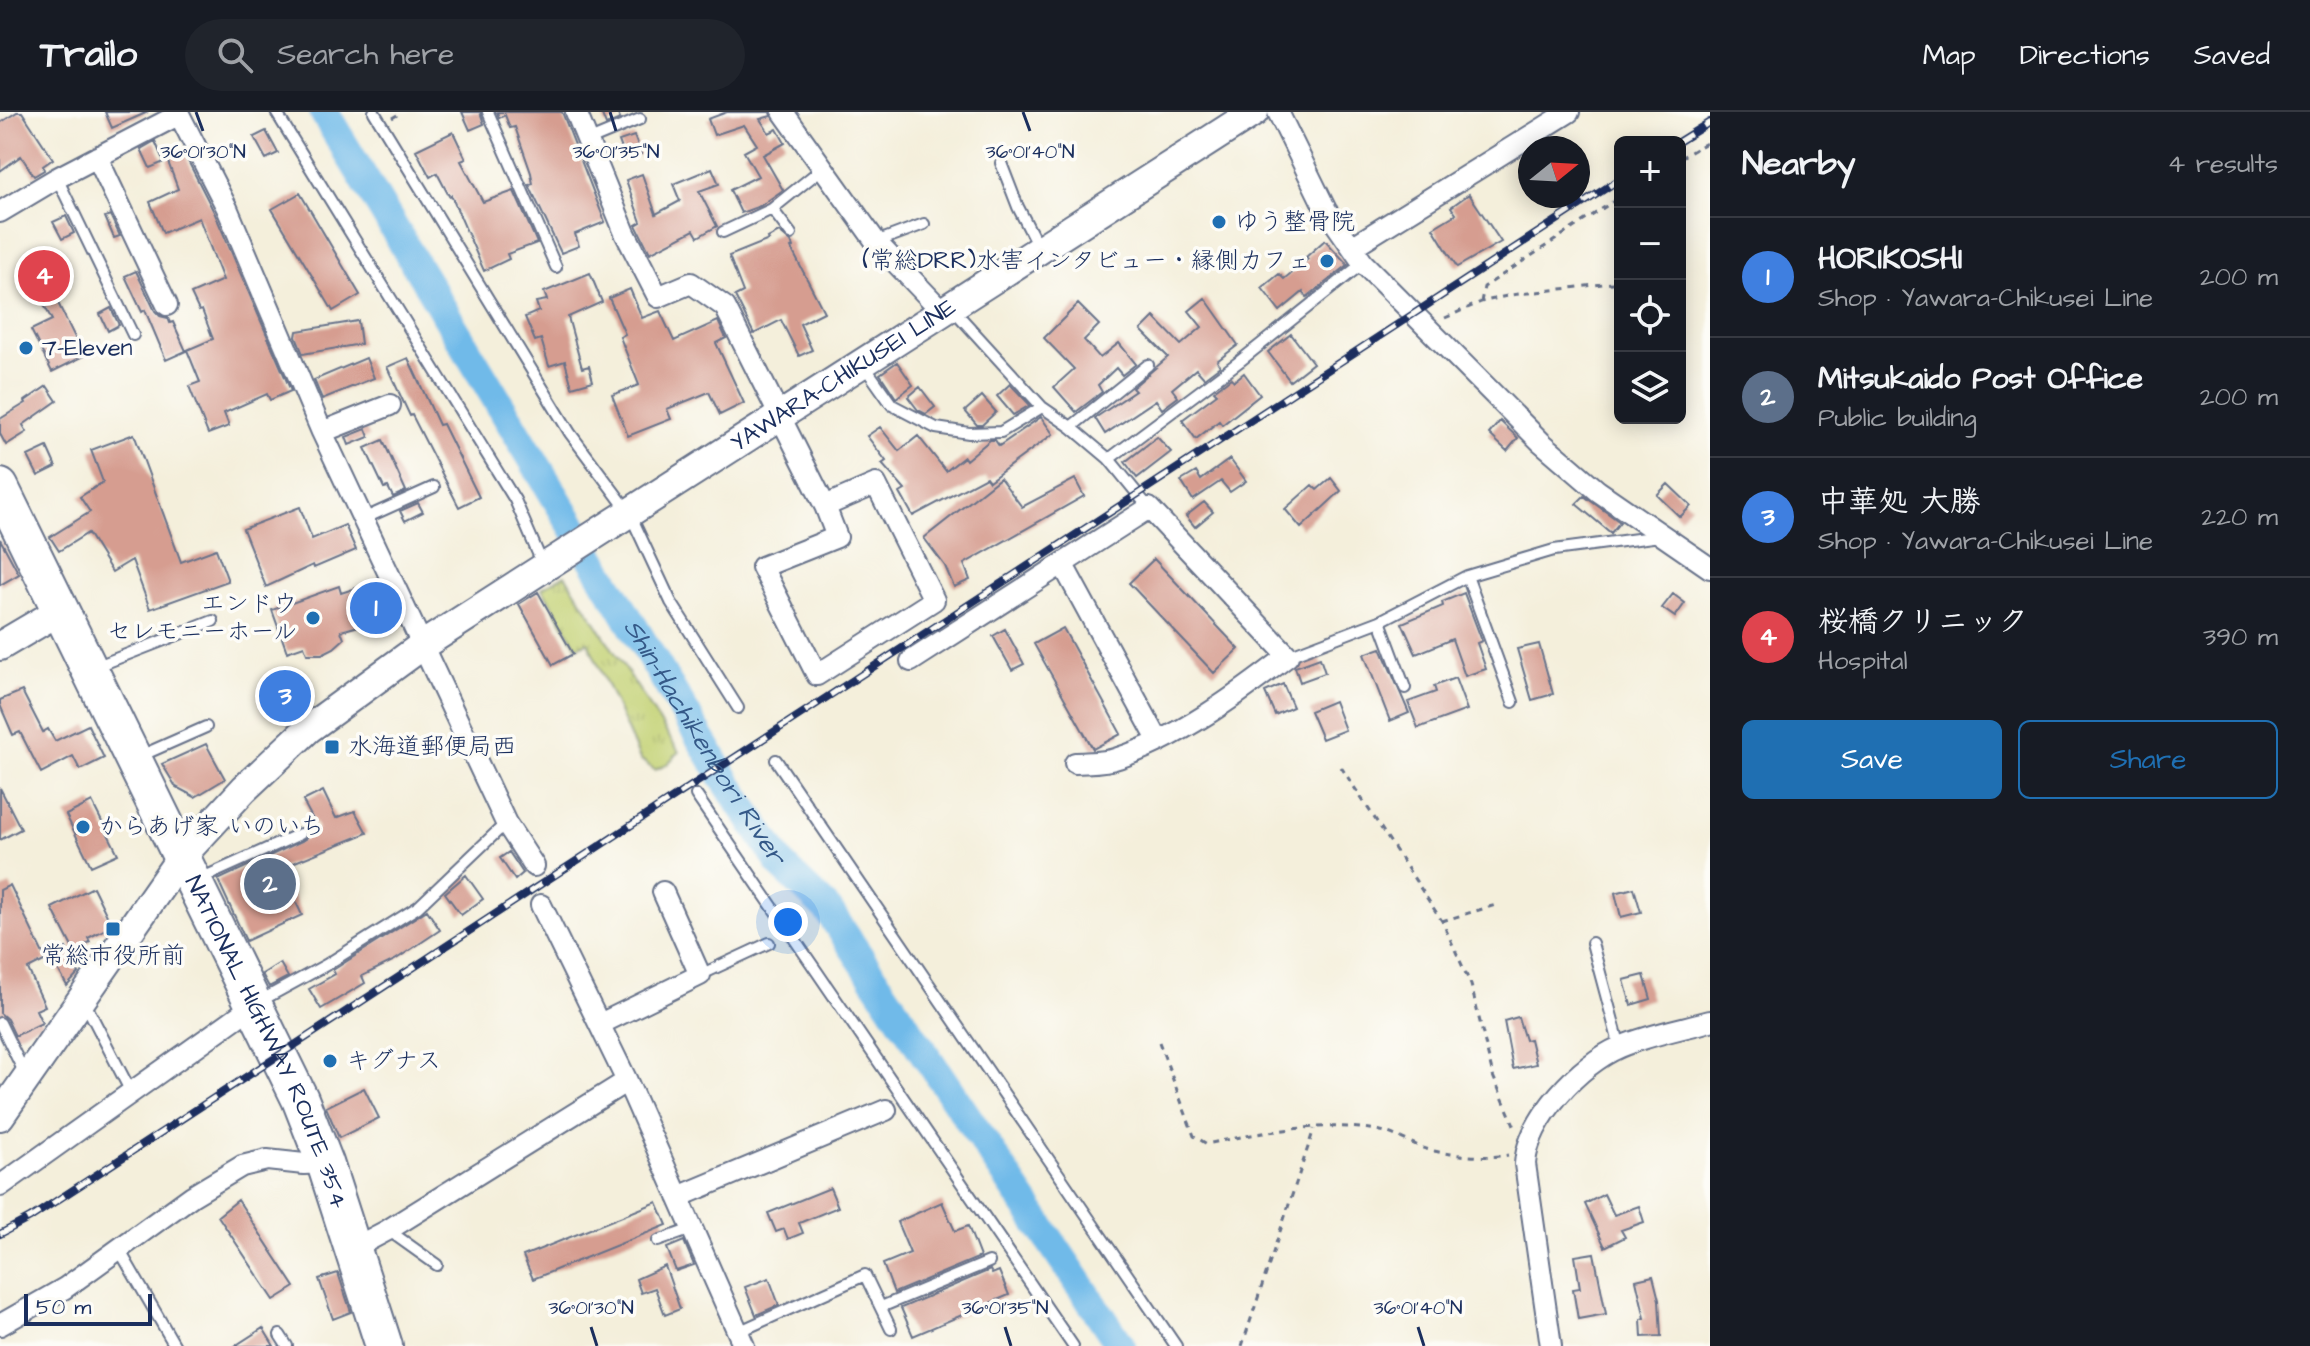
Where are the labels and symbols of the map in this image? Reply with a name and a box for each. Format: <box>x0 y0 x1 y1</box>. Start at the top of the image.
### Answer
north arrow <box>1518 136 1590 208</box>
text: 36°01'30"N <box>160 138 246 166</box>
text: 36°01'35"N <box>572 138 660 166</box>
text: 36°01'40"N <box>985 138 1075 166</box>
place label: ゆう整骨院 <box>1235 205 1355 239</box>
marker: ゆう整骨院 <box>1210 213 1228 231</box>
place label: (常総DRR)水害インタビュー・縁側カフェ <box>863 244 1311 278</box>
pin: 4 <box>18 246 70 306</box>
marker: (常総DRR)水害インタビュー・縁側カフェ <box>1318 252 1336 270</box>
street label: YAWARA-CHIKUSEI LINE <box>724 291 963 460</box>
place label: 7-Eleven <box>42 331 133 365</box>
marker: 7-Eleven <box>17 339 35 357</box>
pin: 1 <box>350 578 402 638</box>
place label: エンドウ セレモニーホール <box>107 587 297 649</box>
marker: エンドウ セレモニーホール <box>304 609 322 627</box>
water label: Shin-Hachikenbori River <box>615 613 796 874</box>
pin: 3 <box>259 666 311 726</box>
place label: 水海道郵便局西 <box>348 730 516 764</box>
marker: 水海道郵便局西 <box>323 738 341 756</box>
place label: からあげ家 いのいち <box>99 810 324 844</box>
marker: からあげ家 いのいち <box>74 818 92 836</box>
pin: 2 <box>244 854 296 914</box>
street label: NATIONAL HIGHWAY ROUTE 354 <box>176 870 356 1213</box>
your location <box>768 902 808 942</box>
marker: 常総市役所前 <box>104 920 122 938</box>
place label: 常総市役所前 <box>41 939 185 973</box>
place label: キグナス <box>346 1044 441 1078</box>
marker: キグナス <box>321 1052 339 1070</box>
scale bar <box>24 1290 152 1326</box>
text: 36°01'30"N <box>548 1294 634 1322</box>
text: 36°01'35"N <box>961 1294 1049 1322</box>
text: 36°01'40"N <box>1373 1294 1463 1322</box>

